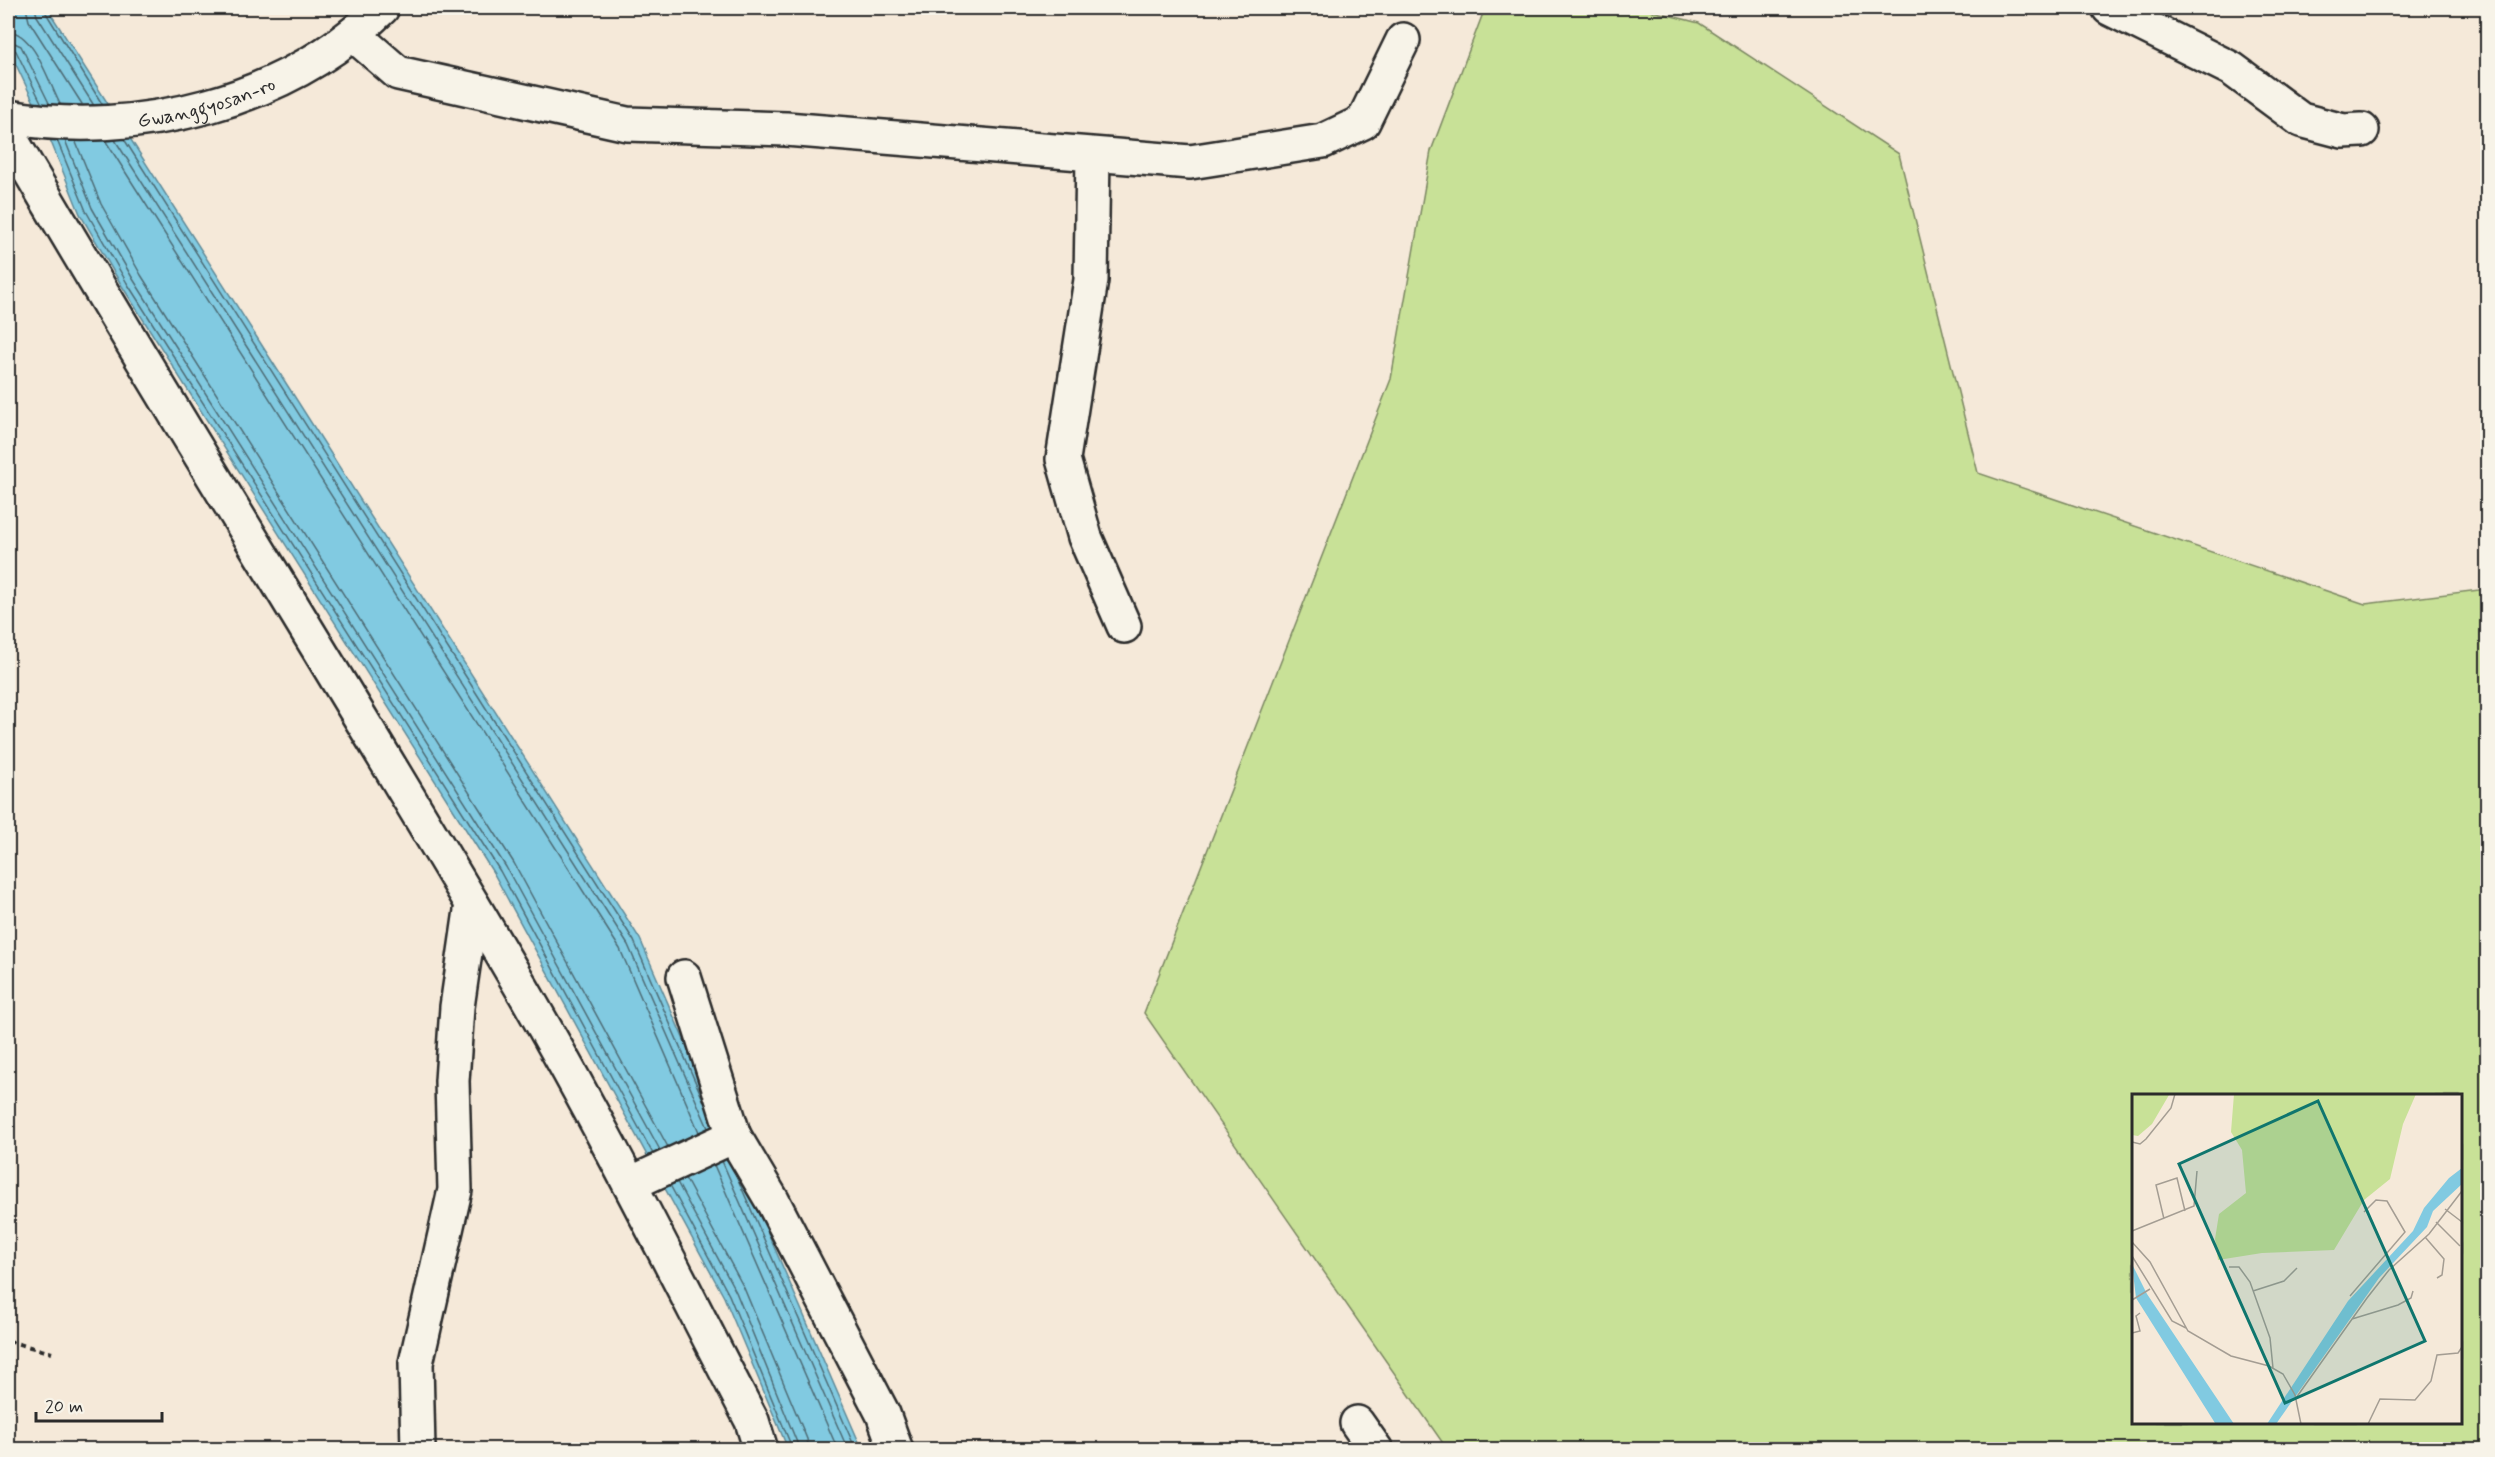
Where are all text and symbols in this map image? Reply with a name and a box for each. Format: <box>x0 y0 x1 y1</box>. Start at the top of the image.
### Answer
street label: Gwanggyosan-ro <box>136 71 280 135</box>
inset map <box>2132 1094 2462 1424</box>
scale bar <box>36 1385 162 1423</box>
text: 20 m <box>45 1395 83 1419</box>

